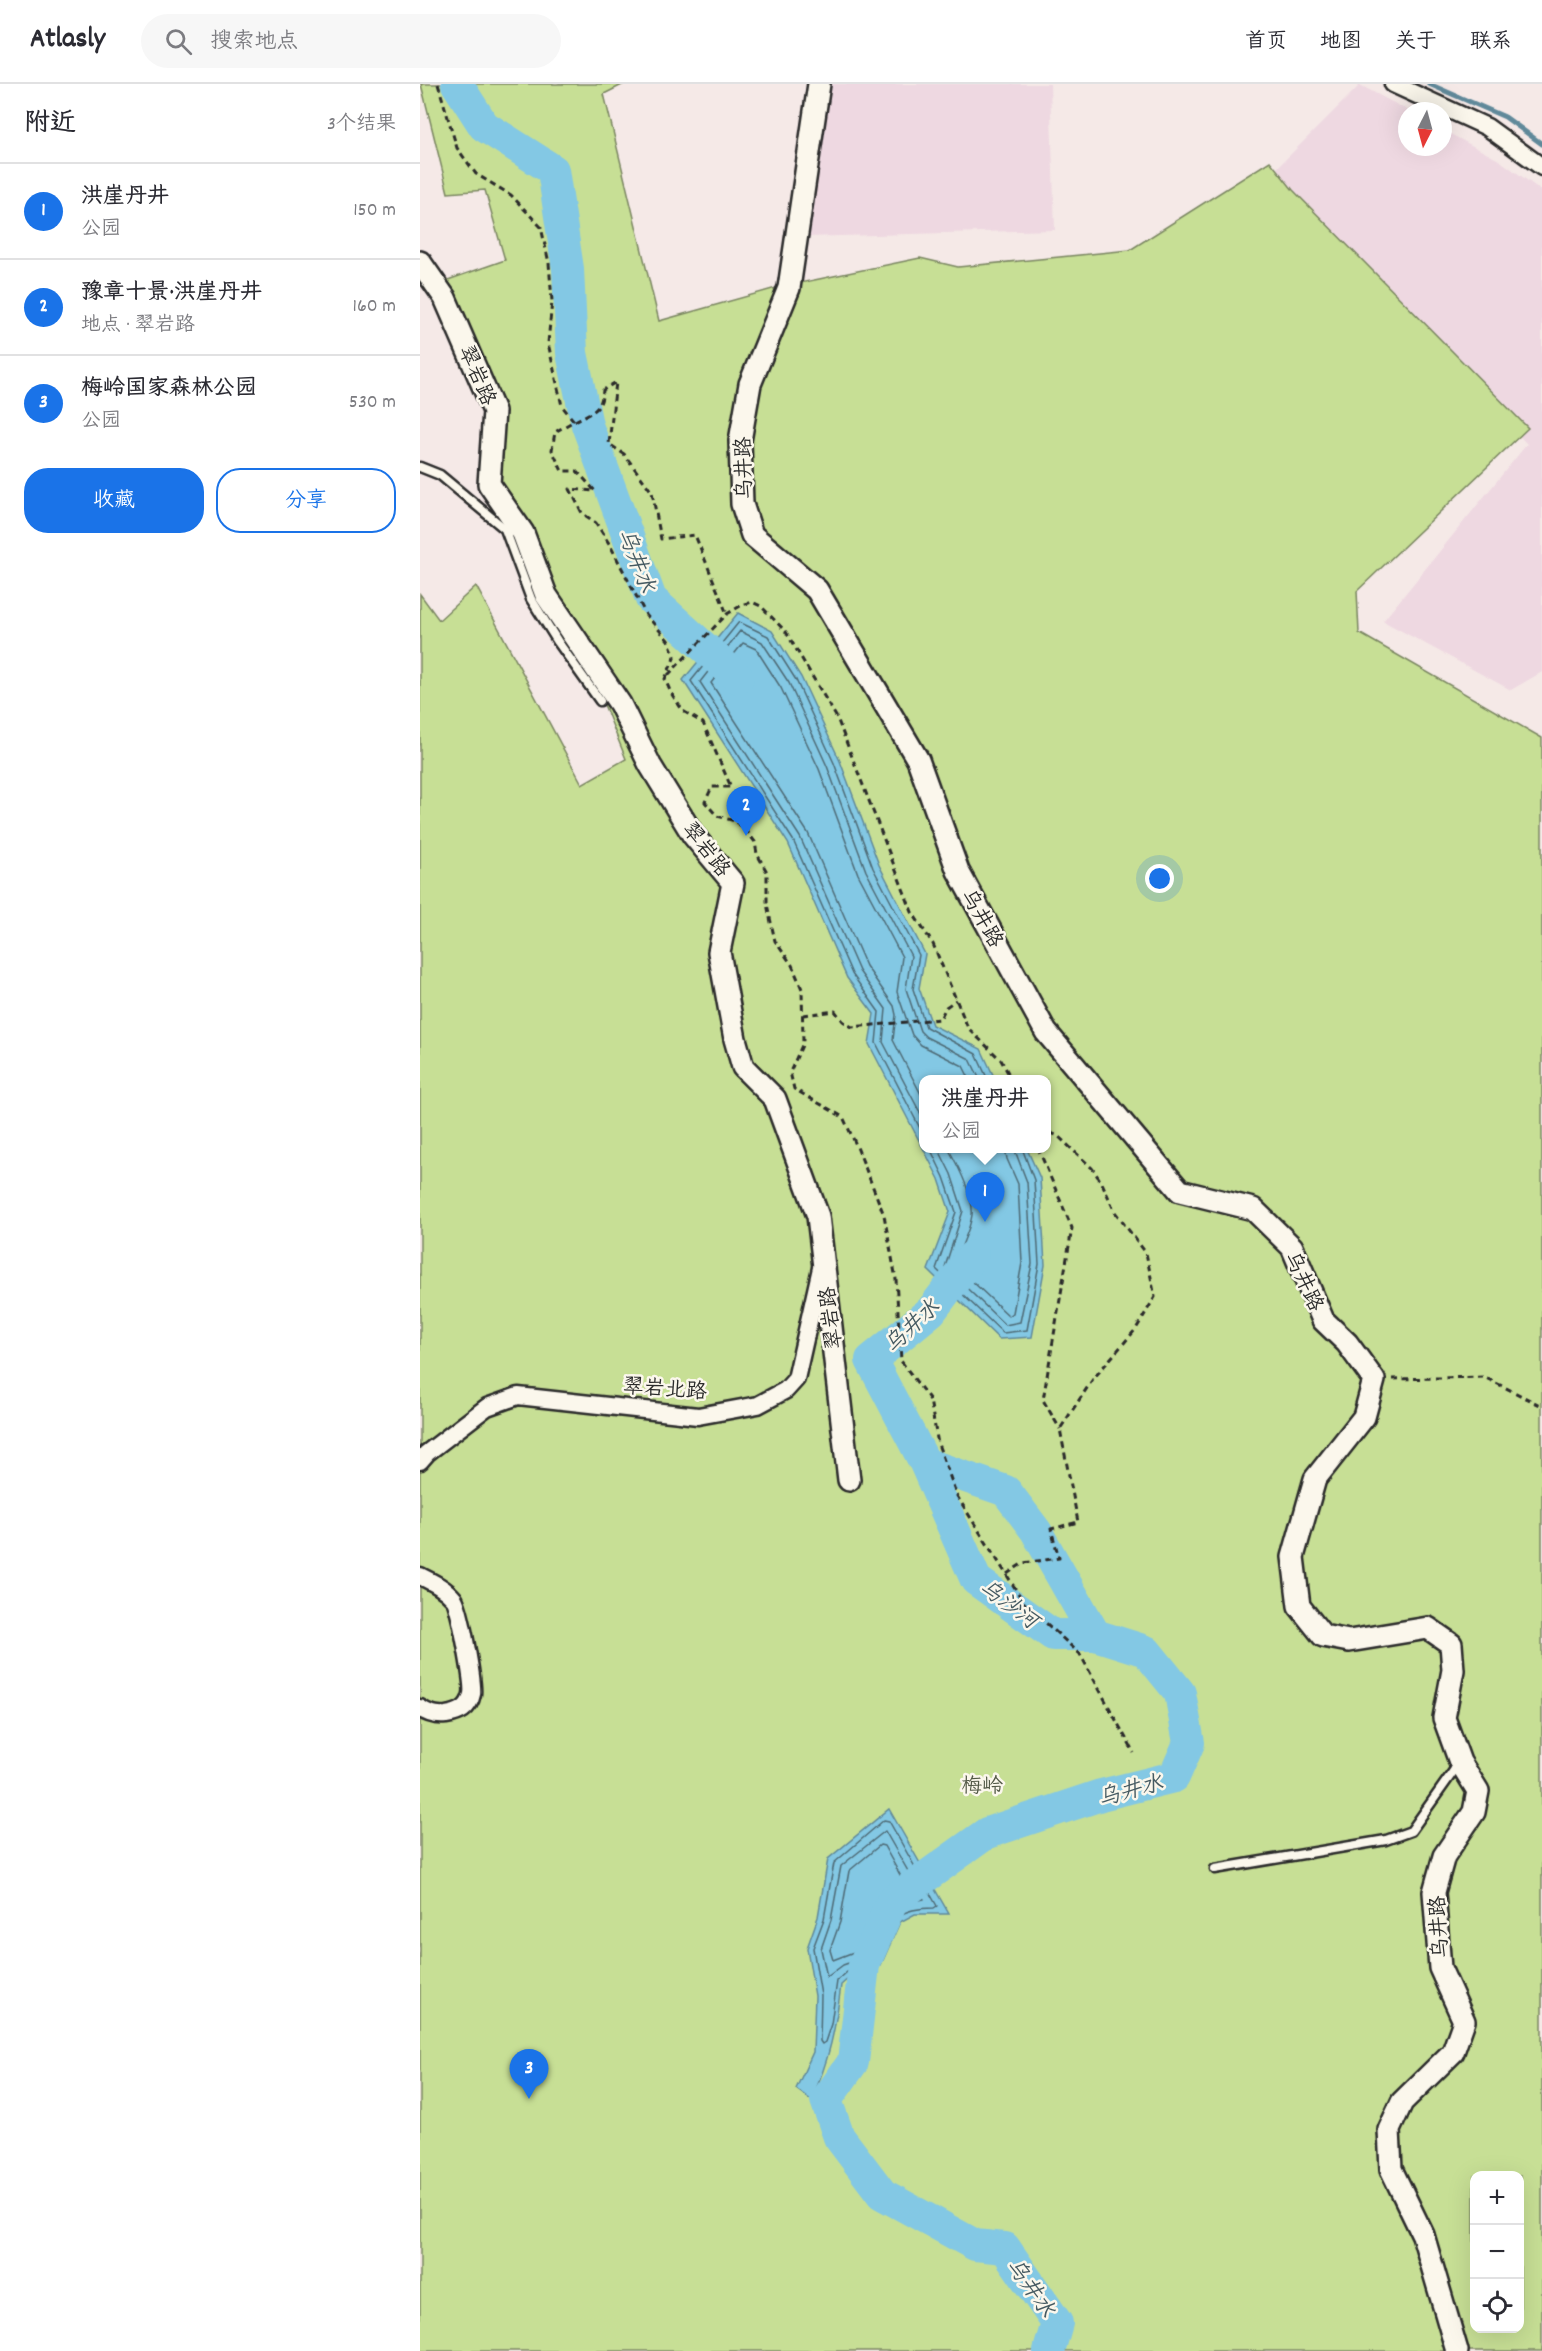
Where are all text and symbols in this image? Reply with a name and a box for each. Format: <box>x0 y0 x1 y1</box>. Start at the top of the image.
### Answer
search box <box>141 14 561 68</box>
text: Atlasly <box>30 21 105 61</box>
icon: search <box>162 25 195 58</box>
text: 搜索地点 <box>210 27 298 58</box>
text: 首页 <box>1245 28 1287 58</box>
text: 地图 <box>1320 28 1362 58</box>
text: 关于 <box>1395 28 1437 58</box>
text: 联系 <box>1470 28 1512 58</box>
north arrow <box>1398 102 1452 156</box>
text: 附近 <box>24 106 76 143</box>
text: 3个结果 <box>327 111 396 139</box>
text: 洪崖丹井 <box>81 182 169 213</box>
text: 1 <box>41 197 46 225</box>
text: 150 m <box>353 197 396 225</box>
text: 公园 <box>81 216 121 244</box>
text: 豫章十景·洪崖丹井 <box>81 278 262 309</box>
text: 2 <box>39 293 48 321</box>
text: 160 m <box>353 293 396 321</box>
text: 地点 · 翠岩路 <box>81 312 195 340</box>
street label: 翠岩路 <box>449 341 501 411</box>
text: 梅岭国家森林公园 <box>81 374 257 405</box>
text: 3 <box>39 389 48 417</box>
text: 530 m <box>349 389 396 417</box>
text: 公园 <box>81 408 121 436</box>
street label: 乌井路 <box>730 436 762 500</box>
button: 收藏 <box>24 468 204 533</box>
button: 分享 <box>216 468 396 533</box>
water label: 乌井水 <box>608 525 661 599</box>
pin: 2 <box>726 786 766 836</box>
street label: 翠岩路 <box>673 817 736 885</box>
your location <box>1145 864 1174 893</box>
street label: 乌井路 <box>952 885 1009 954</box>
popup <box>919 1075 1051 1153</box>
text: 洪崖丹井 <box>941 1085 1029 1116</box>
text: 公园 <box>941 1119 981 1147</box>
pin: 1 <box>966 1172 1004 1222</box>
street label: 乌井路 <box>1275 1247 1329 1317</box>
street label: 翠岩路 <box>814 1285 852 1351</box>
water label: 乌井水 <box>879 1293 949 1361</box>
street label: 翠岩北路 <box>622 1373 708 1409</box>
water label: 乌沙河 <box>972 1574 1046 1640</box>
water label: 乌井水 <box>1095 1769 1168 1816</box>
park label: 梅岭 <box>961 1773 1003 1803</box>
street label: 乌井路 <box>1424 1895 1458 1959</box>
pin: 3 <box>510 2050 548 2099</box>
map controls <box>1470 2171 1524 2333</box>
button: + <box>1470 2171 1524 2225</box>
button: − <box>1470 2225 1524 2279</box>
water label: 乌井水 <box>998 2253 1061 2326</box>
button: locate <box>1470 2279 1524 2333</box>

